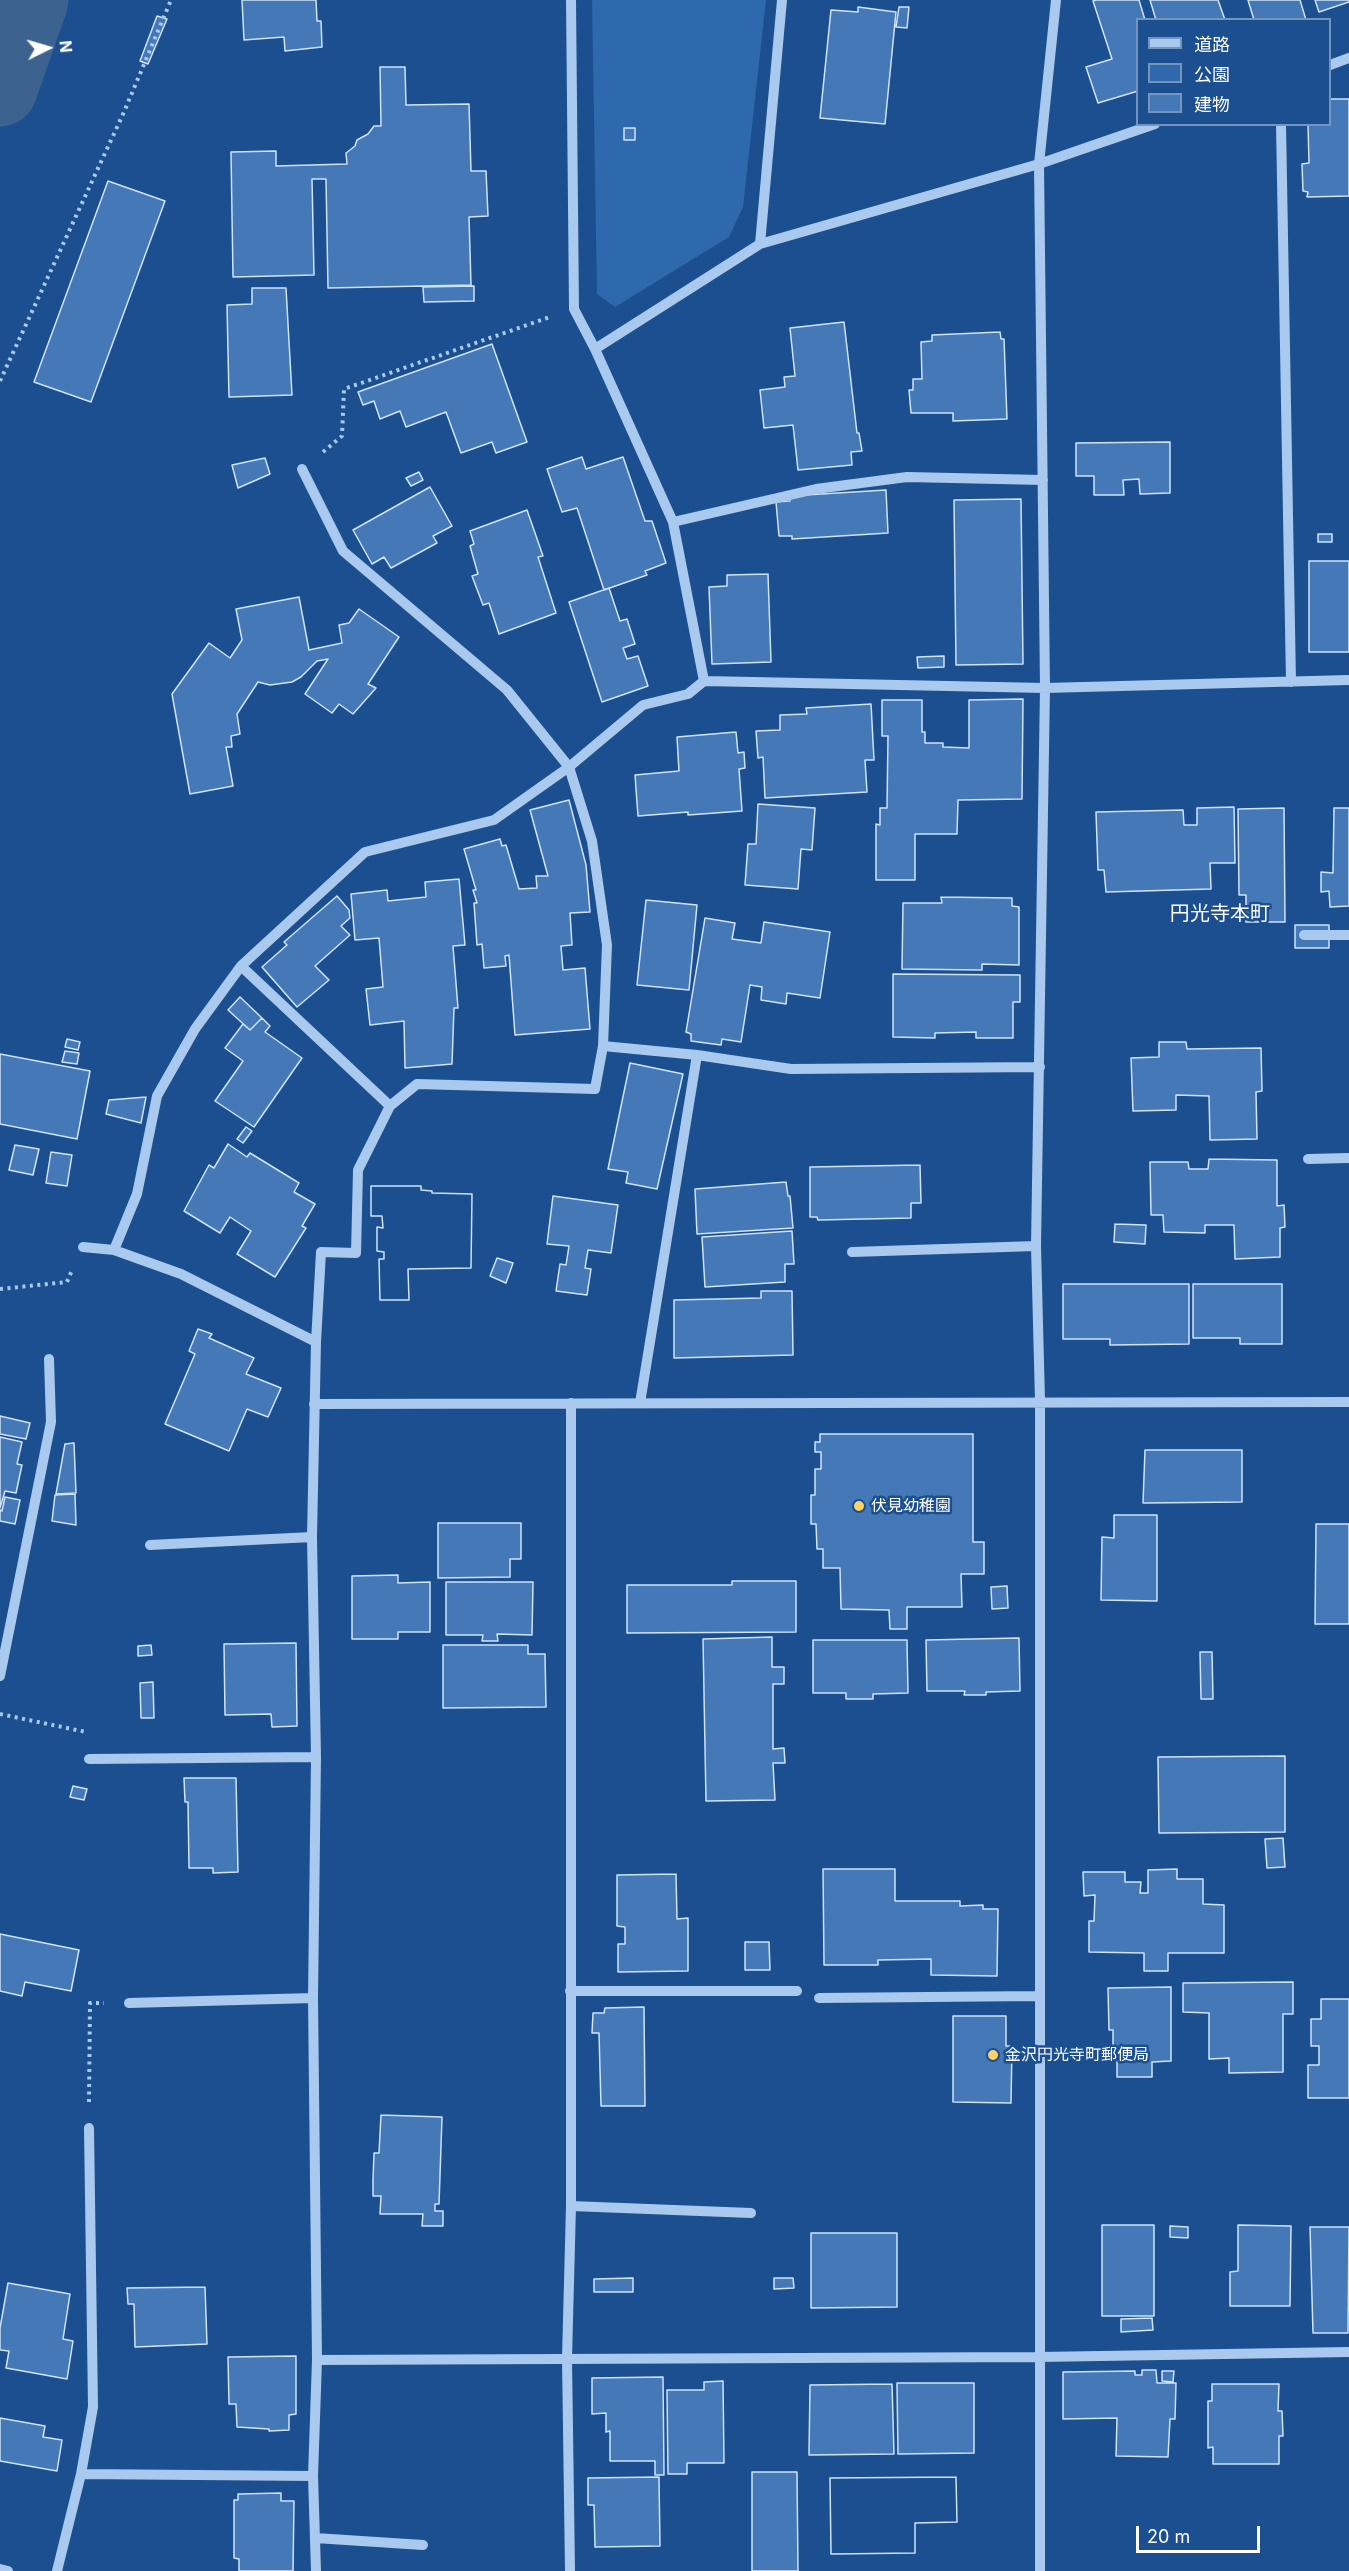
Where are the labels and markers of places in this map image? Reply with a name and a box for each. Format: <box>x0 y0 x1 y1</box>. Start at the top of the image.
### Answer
place label: 伏見幼稚園 <box>871 1496 951 1516</box>
marker: 伏見幼稚園 <box>852 1499 866 1513</box>
place label: 金沢円光寺町郵便局 <box>1005 2045 1149 2065</box>
marker: 金沢円光寺町郵便局 <box>986 2048 1000 2062</box>

